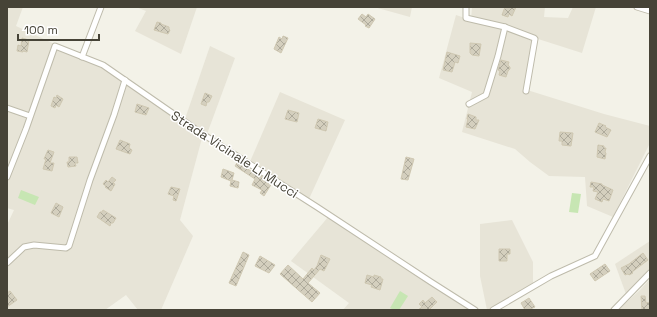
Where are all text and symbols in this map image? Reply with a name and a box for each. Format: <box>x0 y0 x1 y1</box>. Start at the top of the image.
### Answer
scale bar <box>18 16 99 42</box>
text: 100 m <box>24 22 58 38</box>
street label: Strada Vicinale Li Mucci <box>168 107 302 202</box>

